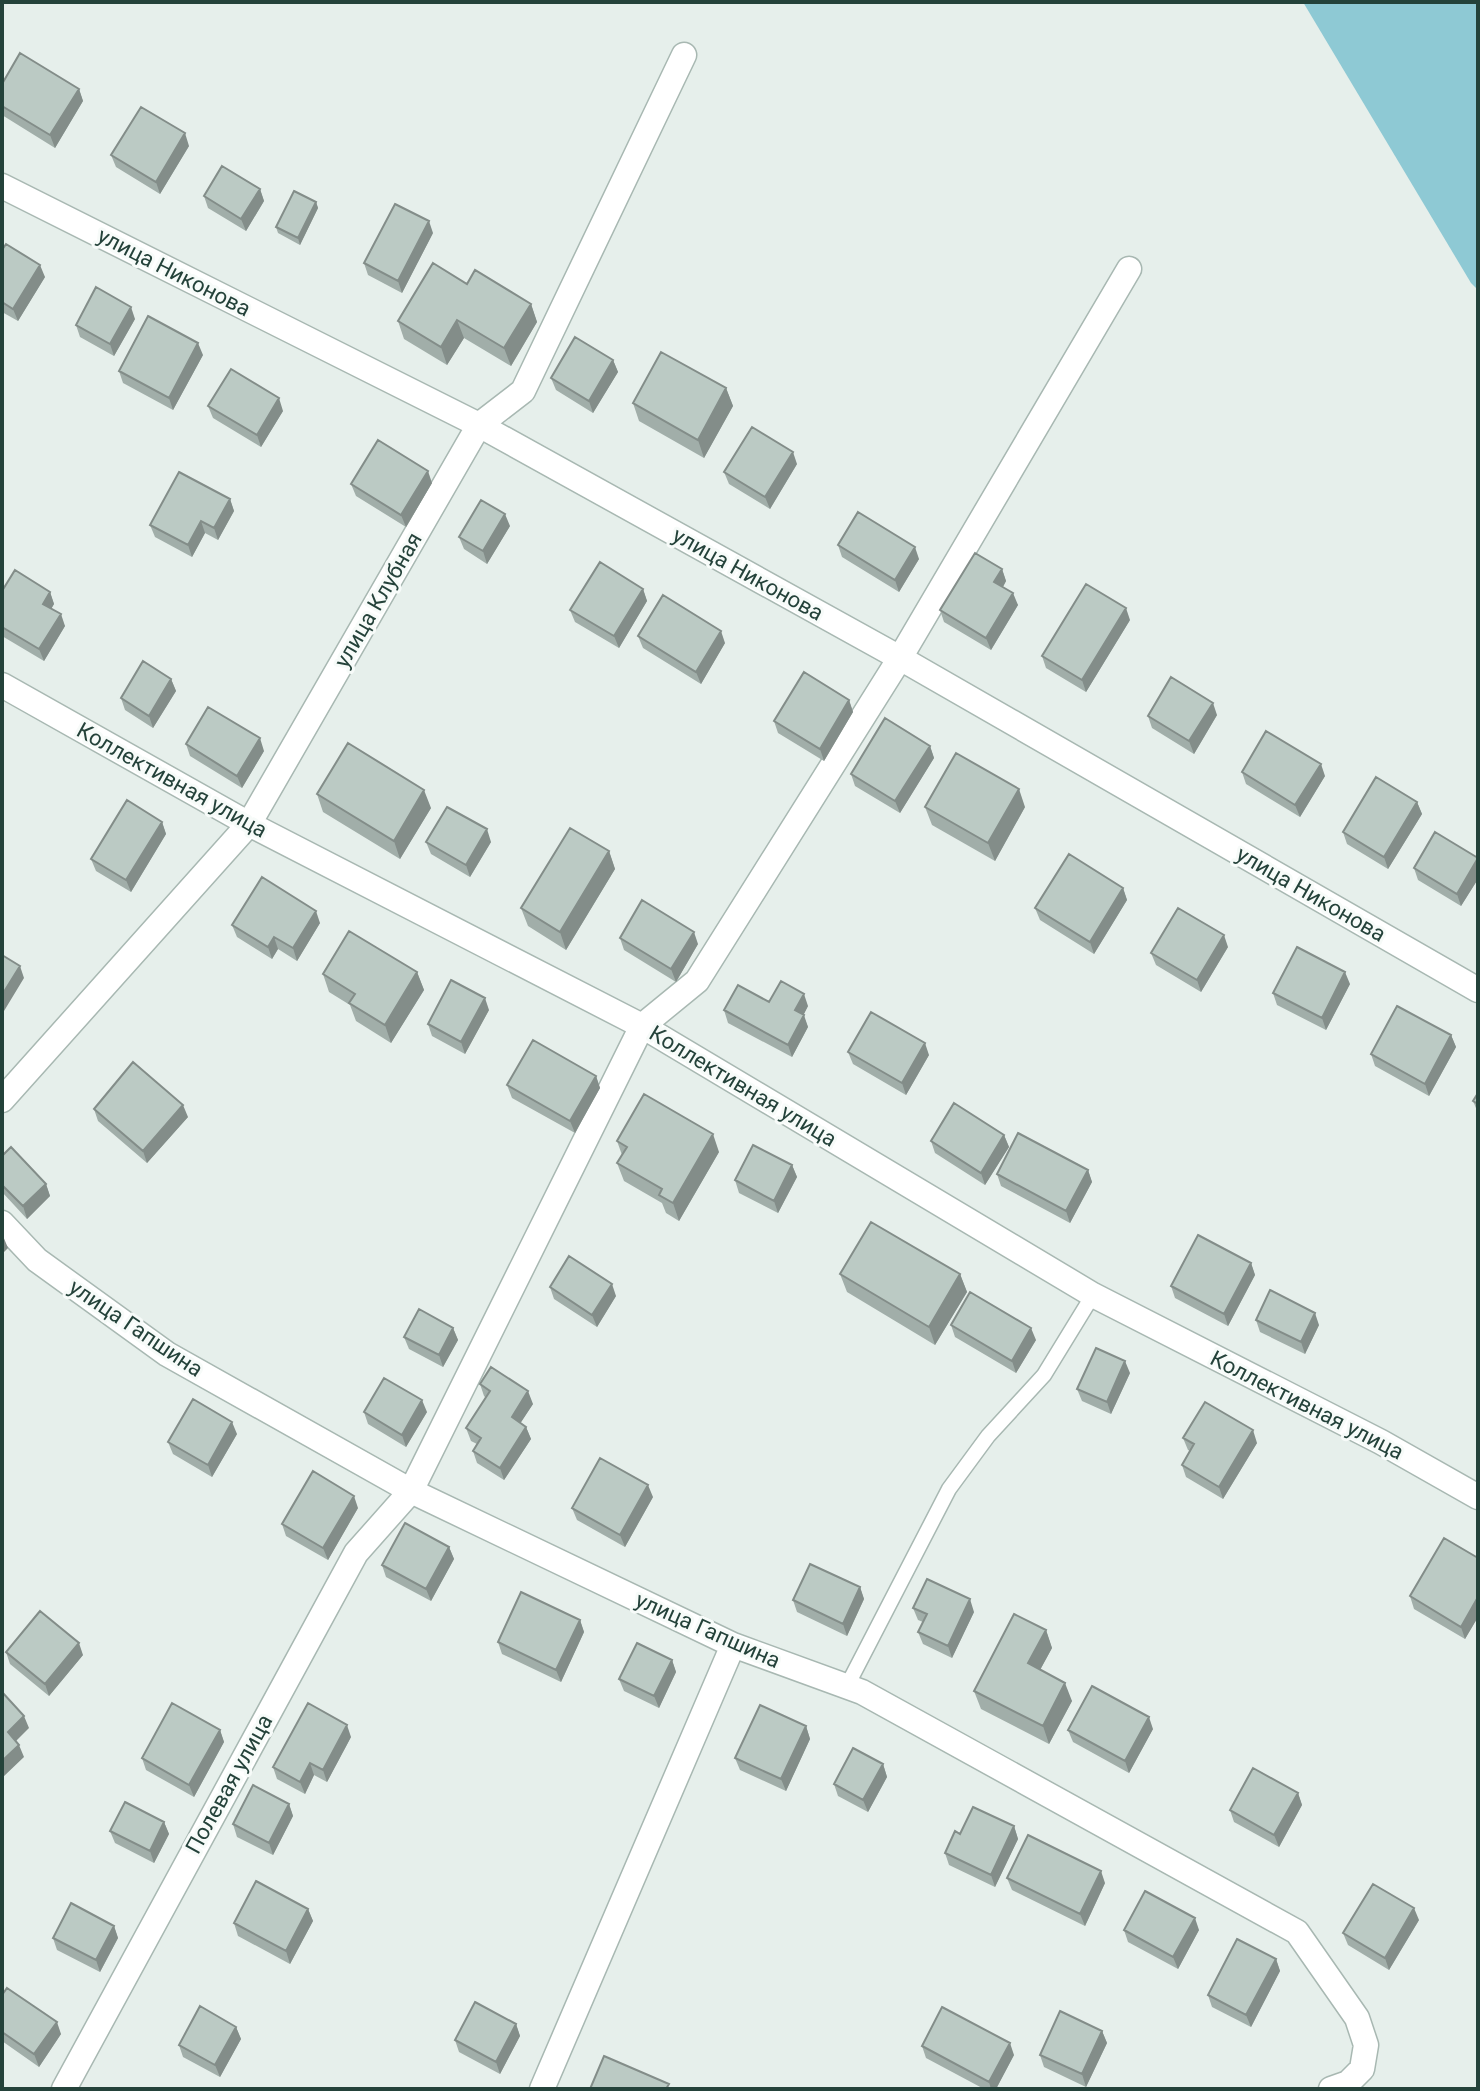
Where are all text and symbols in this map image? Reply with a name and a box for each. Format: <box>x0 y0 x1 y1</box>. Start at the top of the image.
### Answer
street label: улица Никонова <box>93 223 255 321</box>
street label: улица Никонова <box>668 522 828 626</box>
street label: улица Клубная <box>329 528 427 672</box>
street label: Коллективная улица <box>73 717 271 843</box>
street label: улица Никонова <box>1232 841 1390 947</box>
street label: Коллективная улица <box>645 1020 841 1152</box>
street label: улица Гапшина <box>65 1274 207 1382</box>
street label: Коллективная улица <box>1206 1345 1408 1465</box>
street label: улица Гапшина <box>632 1587 784 1673</box>
street label: Полевая улица <box>181 1710 277 1858</box>

